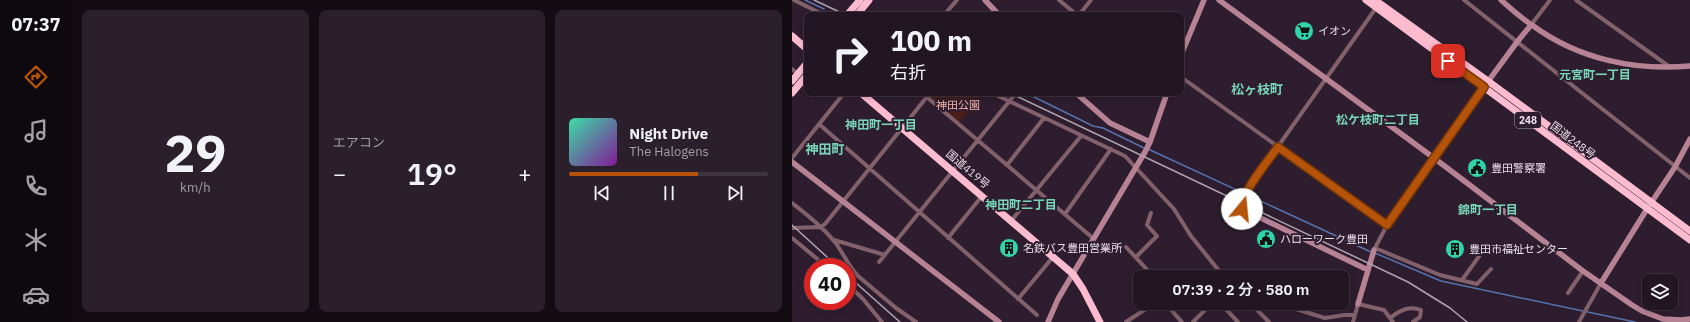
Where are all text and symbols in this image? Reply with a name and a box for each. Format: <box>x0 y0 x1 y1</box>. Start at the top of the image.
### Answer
text: 07:37 <box>11 13 61 36</box>
supermarket icon: イオン <box>1293 20 1315 42</box>
text: 100 m <box>890 22 972 59</box>
place label: イオン <box>1318 24 1351 38</box>
icon: right <box>824 28 876 80</box>
pin <box>1431 44 1465 78</box>
icon: arrive <box>1437 50 1459 72</box>
text: 右折 <box>890 61 926 84</box>
icon: directions <box>22 63 50 91</box>
district label: 元宮町一丁目 <box>1559 67 1631 82</box>
district label: 松ヶ枝町 <box>1231 81 1283 98</box>
park label: 神田公園 <box>936 98 980 112</box>
district label: 松ケ枝町二丁目 <box>1336 112 1420 127</box>
road number: 248 <box>1515 112 1541 128</box>
icon: music <box>22 117 50 145</box>
district label: 神田町一丁目 <box>845 117 917 132</box>
text: 29 <box>164 119 227 186</box>
street label: 国道248号 <box>1548 119 1598 161</box>
text: Night Drive <box>629 124 708 143</box>
text: エアコン <box>333 134 385 151</box>
district label: 神田町 <box>805 141 845 158</box>
text: The Halogens <box>629 143 709 160</box>
street label: 国道419号 <box>943 147 993 191</box>
text: 19° <box>407 154 457 193</box>
public building icon: 豊田警察署 <box>1466 157 1488 179</box>
text: − <box>333 159 346 188</box>
text: + <box>518 159 531 188</box>
place label: 豊田警察署 <box>1491 161 1546 175</box>
icon: phone <box>22 172 50 200</box>
text: km/h <box>180 179 211 196</box>
icon: previous <box>591 182 613 204</box>
icon: pause <box>658 182 680 204</box>
icon: next <box>724 182 746 204</box>
position arrow <box>1221 188 1263 230</box>
district label: 神田町二丁目 <box>985 197 1057 212</box>
district label: 錦町一丁目 <box>1457 202 1518 217</box>
icon: climate <box>22 226 50 254</box>
public building icon: ハローワーク豊田 <box>1255 228 1277 250</box>
place label: ハローワーク豊田 <box>1280 232 1368 246</box>
building icon: 名鉄バス豊田営業所 <box>998 237 1020 259</box>
building icon: 豊田市福祉センター <box>1444 238 1466 260</box>
place label: 名鉄バス豊田営業所 <box>1023 241 1123 255</box>
place label: 豊田市福祉センター <box>1469 242 1568 256</box>
speed limit sign: 40 <box>804 258 856 310</box>
map controls <box>1642 274 1678 310</box>
button: layers <box>1642 274 1678 310</box>
text: 07:39 · 2 分 · 580 m <box>1173 280 1309 299</box>
icon: car <box>22 281 50 309</box>

